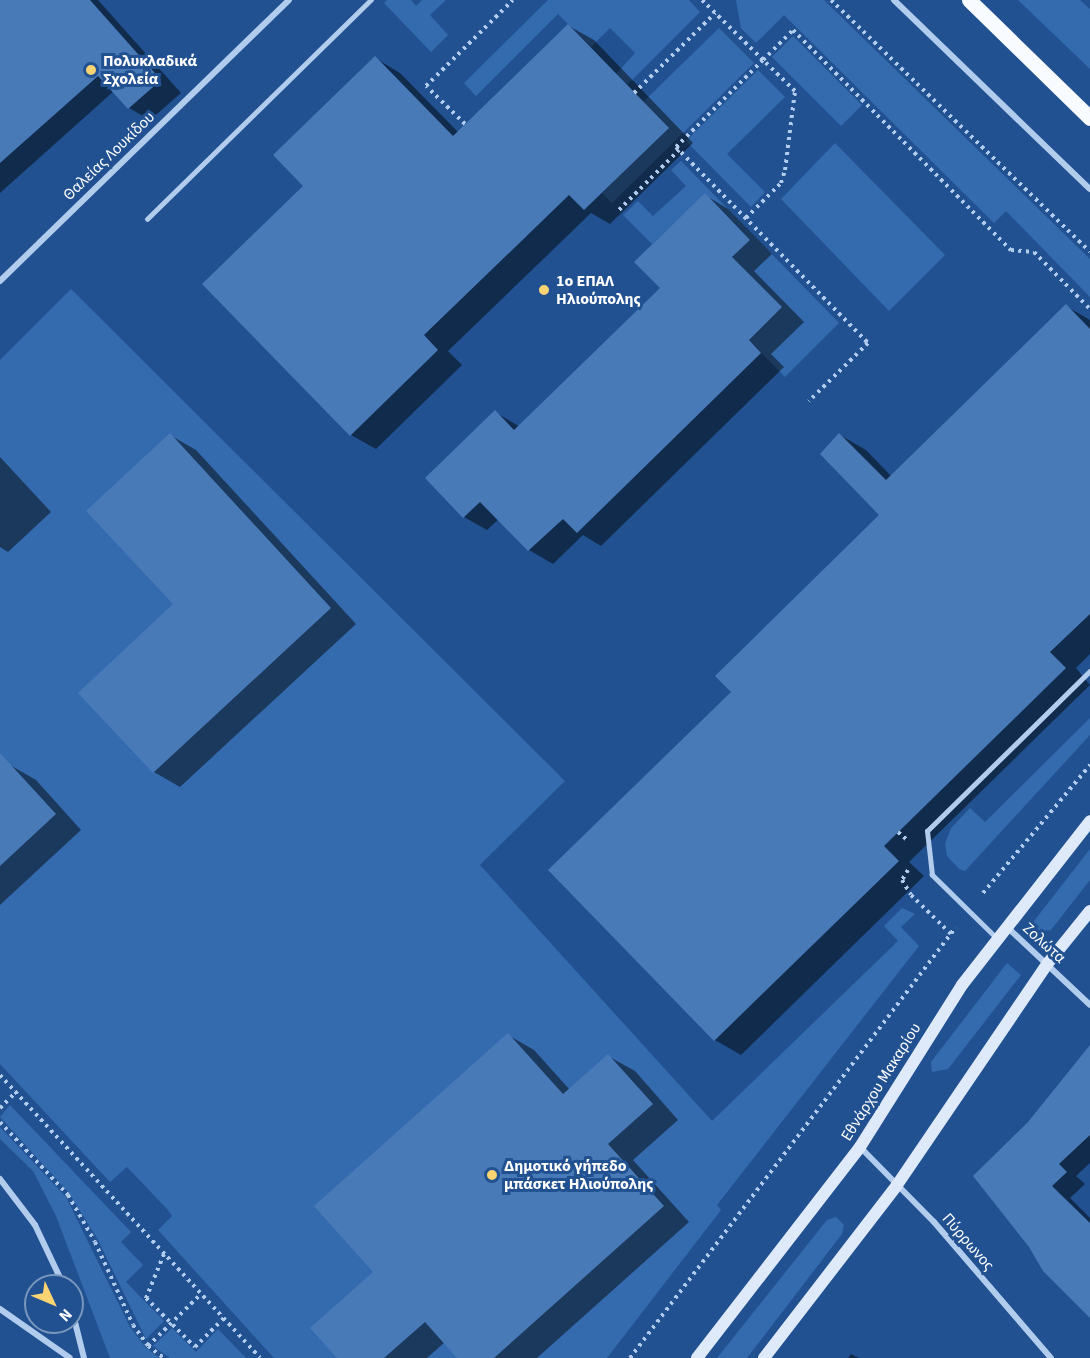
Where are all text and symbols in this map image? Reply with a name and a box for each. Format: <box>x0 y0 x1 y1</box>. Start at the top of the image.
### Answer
place label: Πολυκλαδικά Σχολεία <box>103 51 197 89</box>
marker: Πολυκλαδικά Σχολεία <box>84 63 98 77</box>
street label: Θαλείας Λουκίδου <box>59 107 159 205</box>
place label: 1ο ΕΠΑΛ Ηλιούπολης <box>556 271 641 309</box>
marker: 1ο ΕΠΑΛ Ηλιούπολης <box>537 283 551 297</box>
street label: Ζολώτα <box>1018 919 1070 967</box>
street label: Εθνάρχου Μακαρίου <box>837 1019 925 1145</box>
place label: Δημοτικό γήπεδο μπάσκετ Ηλιούπολης <box>504 1156 653 1194</box>
marker: Δημοτικό γήπεδο μπάσκετ Ηλιούπολης <box>485 1168 499 1182</box>
street label: Πύρρωνος <box>938 1209 998 1275</box>
north arrow <box>24 1274 84 1334</box>
text: N <box>54 1304 77 1327</box>

